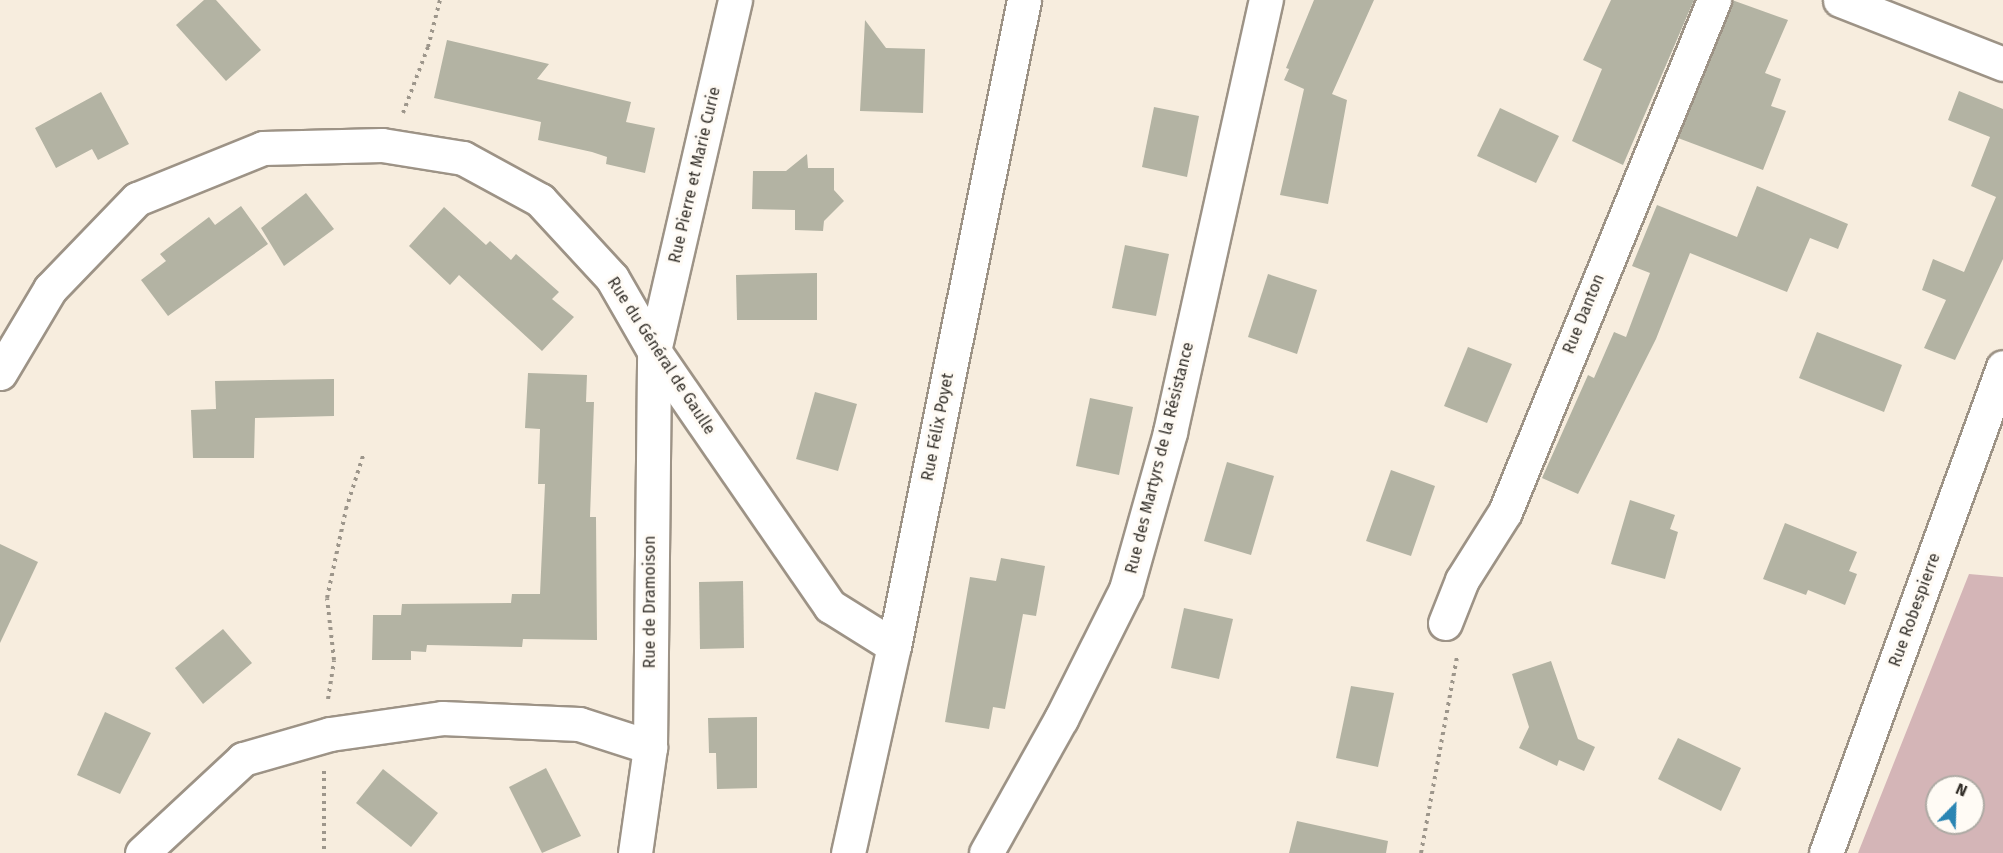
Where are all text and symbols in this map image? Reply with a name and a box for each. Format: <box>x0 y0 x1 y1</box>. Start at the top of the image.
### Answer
street label: Rue Pierre et Marie Curie <box>665 85 725 265</box>
street label: Rue Danton <box>1559 271 1609 357</box>
street label: Rue du Général de Gaulle <box>603 274 719 438</box>
street label: Rue des Martyrs de la Résistance <box>1122 340 1198 576</box>
street label: Rue Félix Poyet <box>918 371 958 483</box>
street label: Rue de Dramoison <box>640 536 660 668</box>
street label: Rue Robespierre <box>1885 550 1945 670</box>
north arrow <box>1925 775 1985 835</box>
text: N <box>1953 779 1970 801</box>

